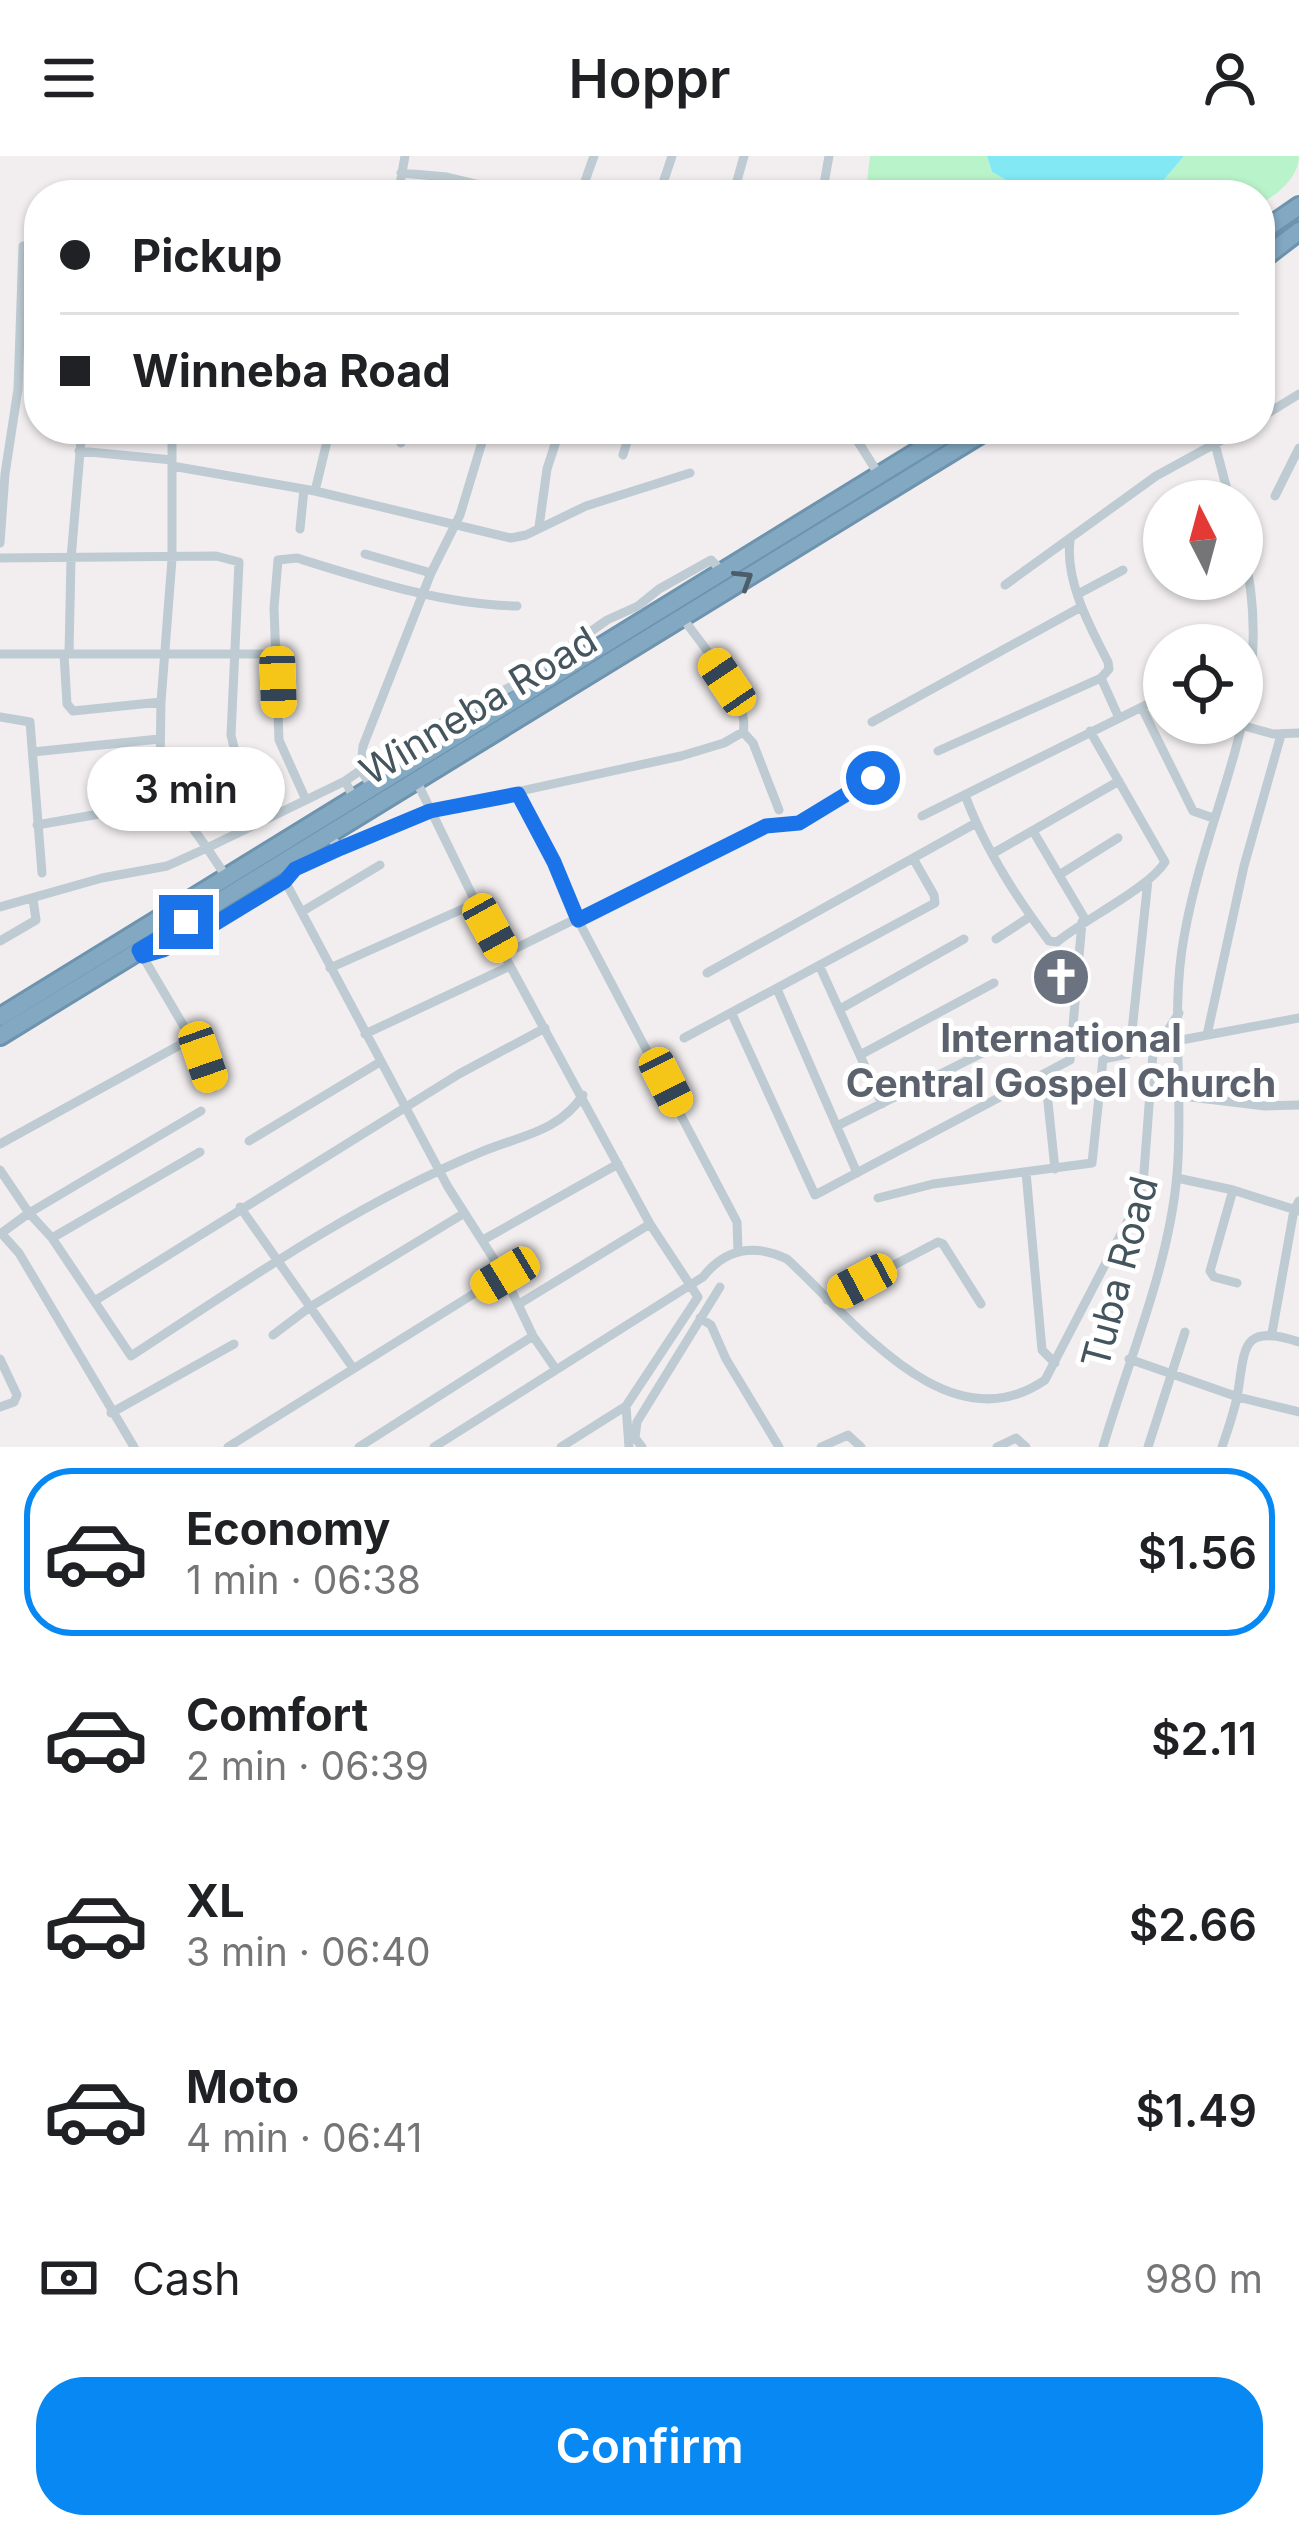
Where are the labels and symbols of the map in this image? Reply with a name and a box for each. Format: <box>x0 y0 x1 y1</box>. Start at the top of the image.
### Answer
north arrow <box>1143 480 1263 600</box>
one-way arrow <box>731 571 753 593</box>
street label: Winneba Road <box>351 616 605 794</box>
car <box>692 642 762 722</box>
car <box>259 645 297 719</box>
callout: 3 min <box>87 748 285 832</box>
route start <box>846 751 900 805</box>
car <box>457 888 523 968</box>
route end <box>159 895 213 949</box>
church icon: International Central Gospel Church <box>1030 946 1092 1008</box>
place label: International Central Gospel Church <box>846 1014 1276 1106</box>
car <box>174 1017 232 1097</box>
car <box>634 1042 698 1122</box>
street label: Tuba Road <box>1071 1171 1167 1373</box>
car <box>465 1241 545 1309</box>
car <box>822 1248 902 1314</box>

